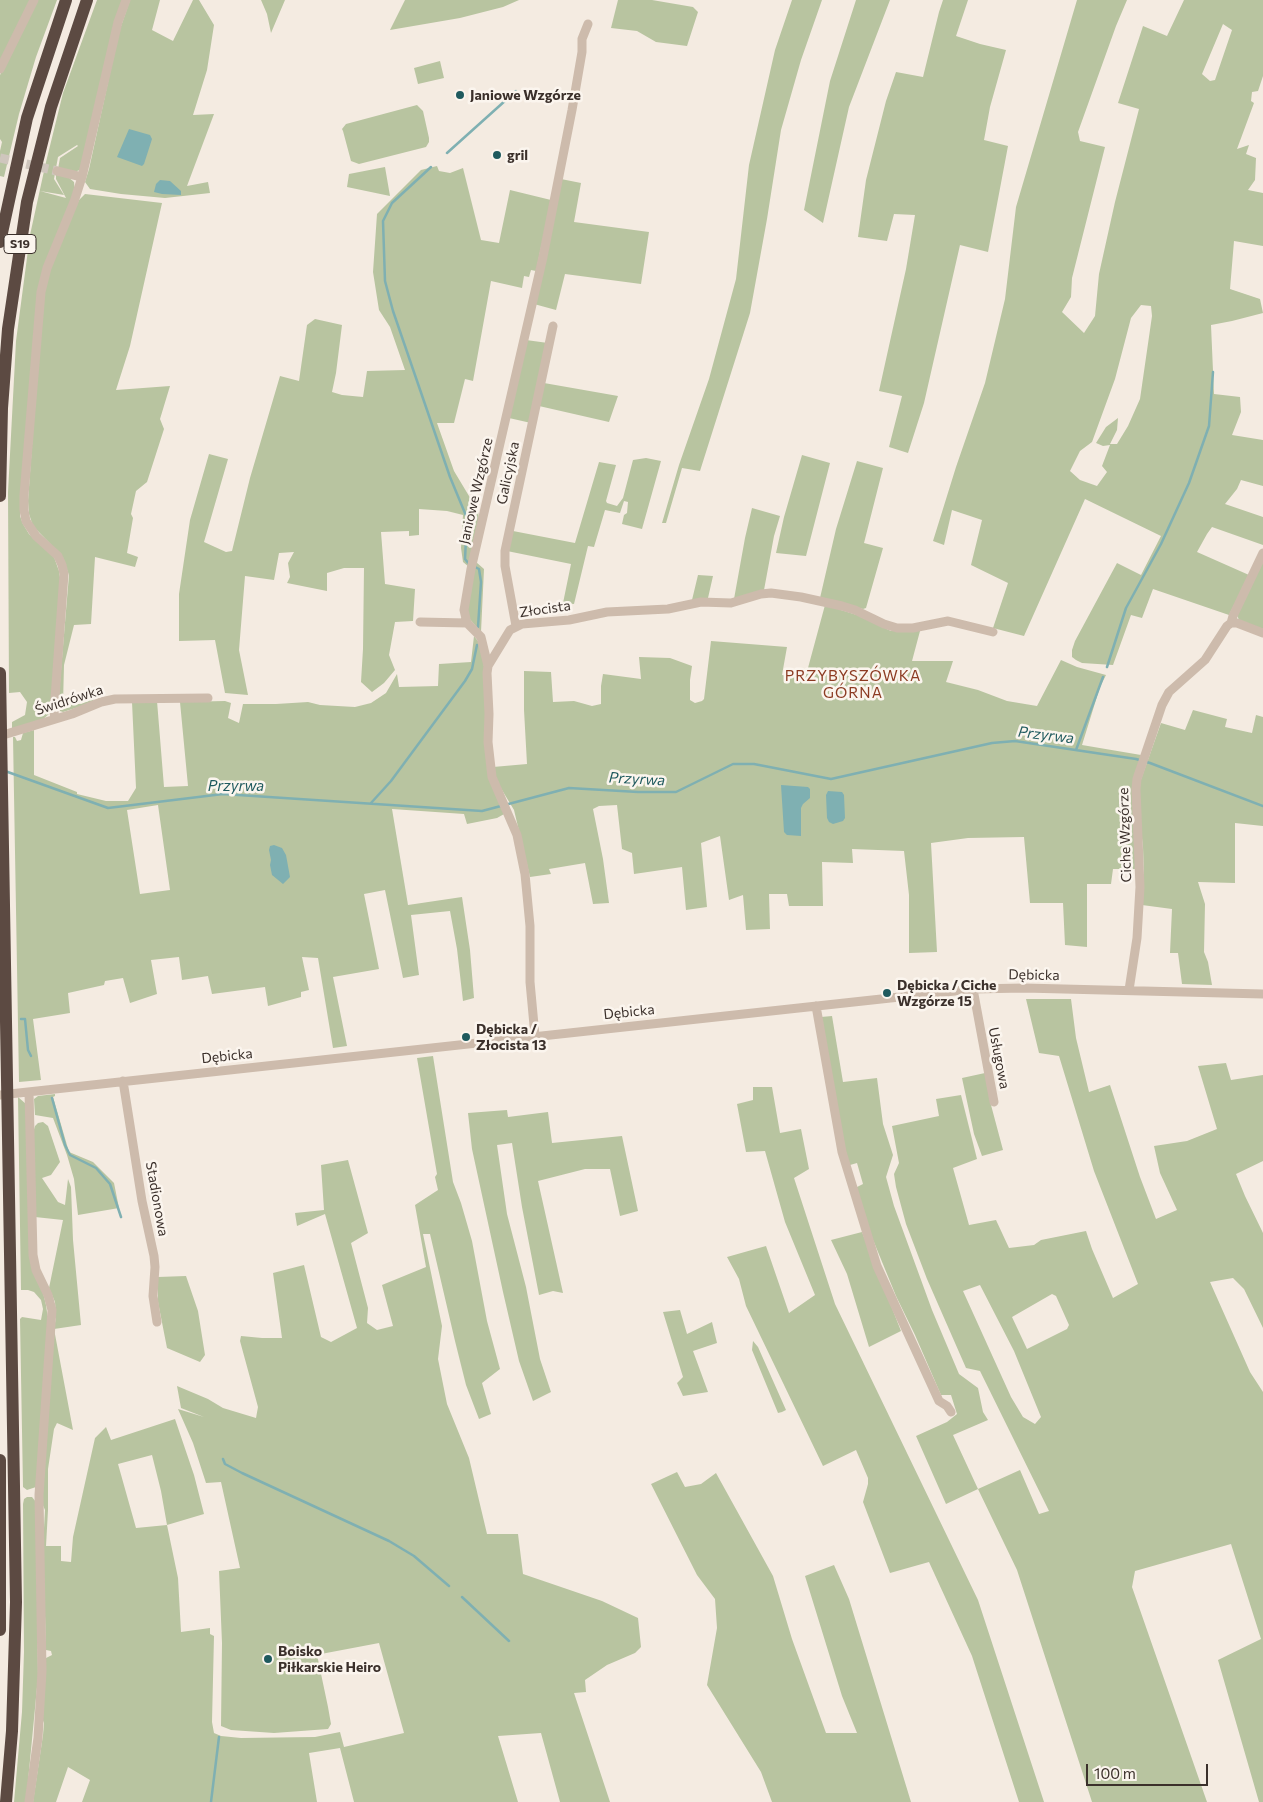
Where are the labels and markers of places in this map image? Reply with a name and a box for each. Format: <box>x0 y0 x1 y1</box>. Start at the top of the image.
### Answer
place label: Janiowe Wzgórze <box>470 87 581 103</box>
marker: Janiowe Wzgórze <box>454 89 466 101</box>
place label: gril <box>507 147 528 163</box>
marker: gril <box>491 149 503 161</box>
place label: Dębicka / Ciche Wzgórze 15 <box>897 977 996 1010</box>
marker: Dębicka / Ciche Wzgórze 15 <box>881 987 893 999</box>
place label: Dębicka / Złocista 13 <box>476 1021 546 1054</box>
marker: Dębicka / Złocista 13 <box>460 1031 472 1043</box>
place label: Boisko Piłkarskie Heiro <box>278 1643 381 1675</box>
marker: Boisko Piłkarskie Heiro <box>262 1653 274 1665</box>

